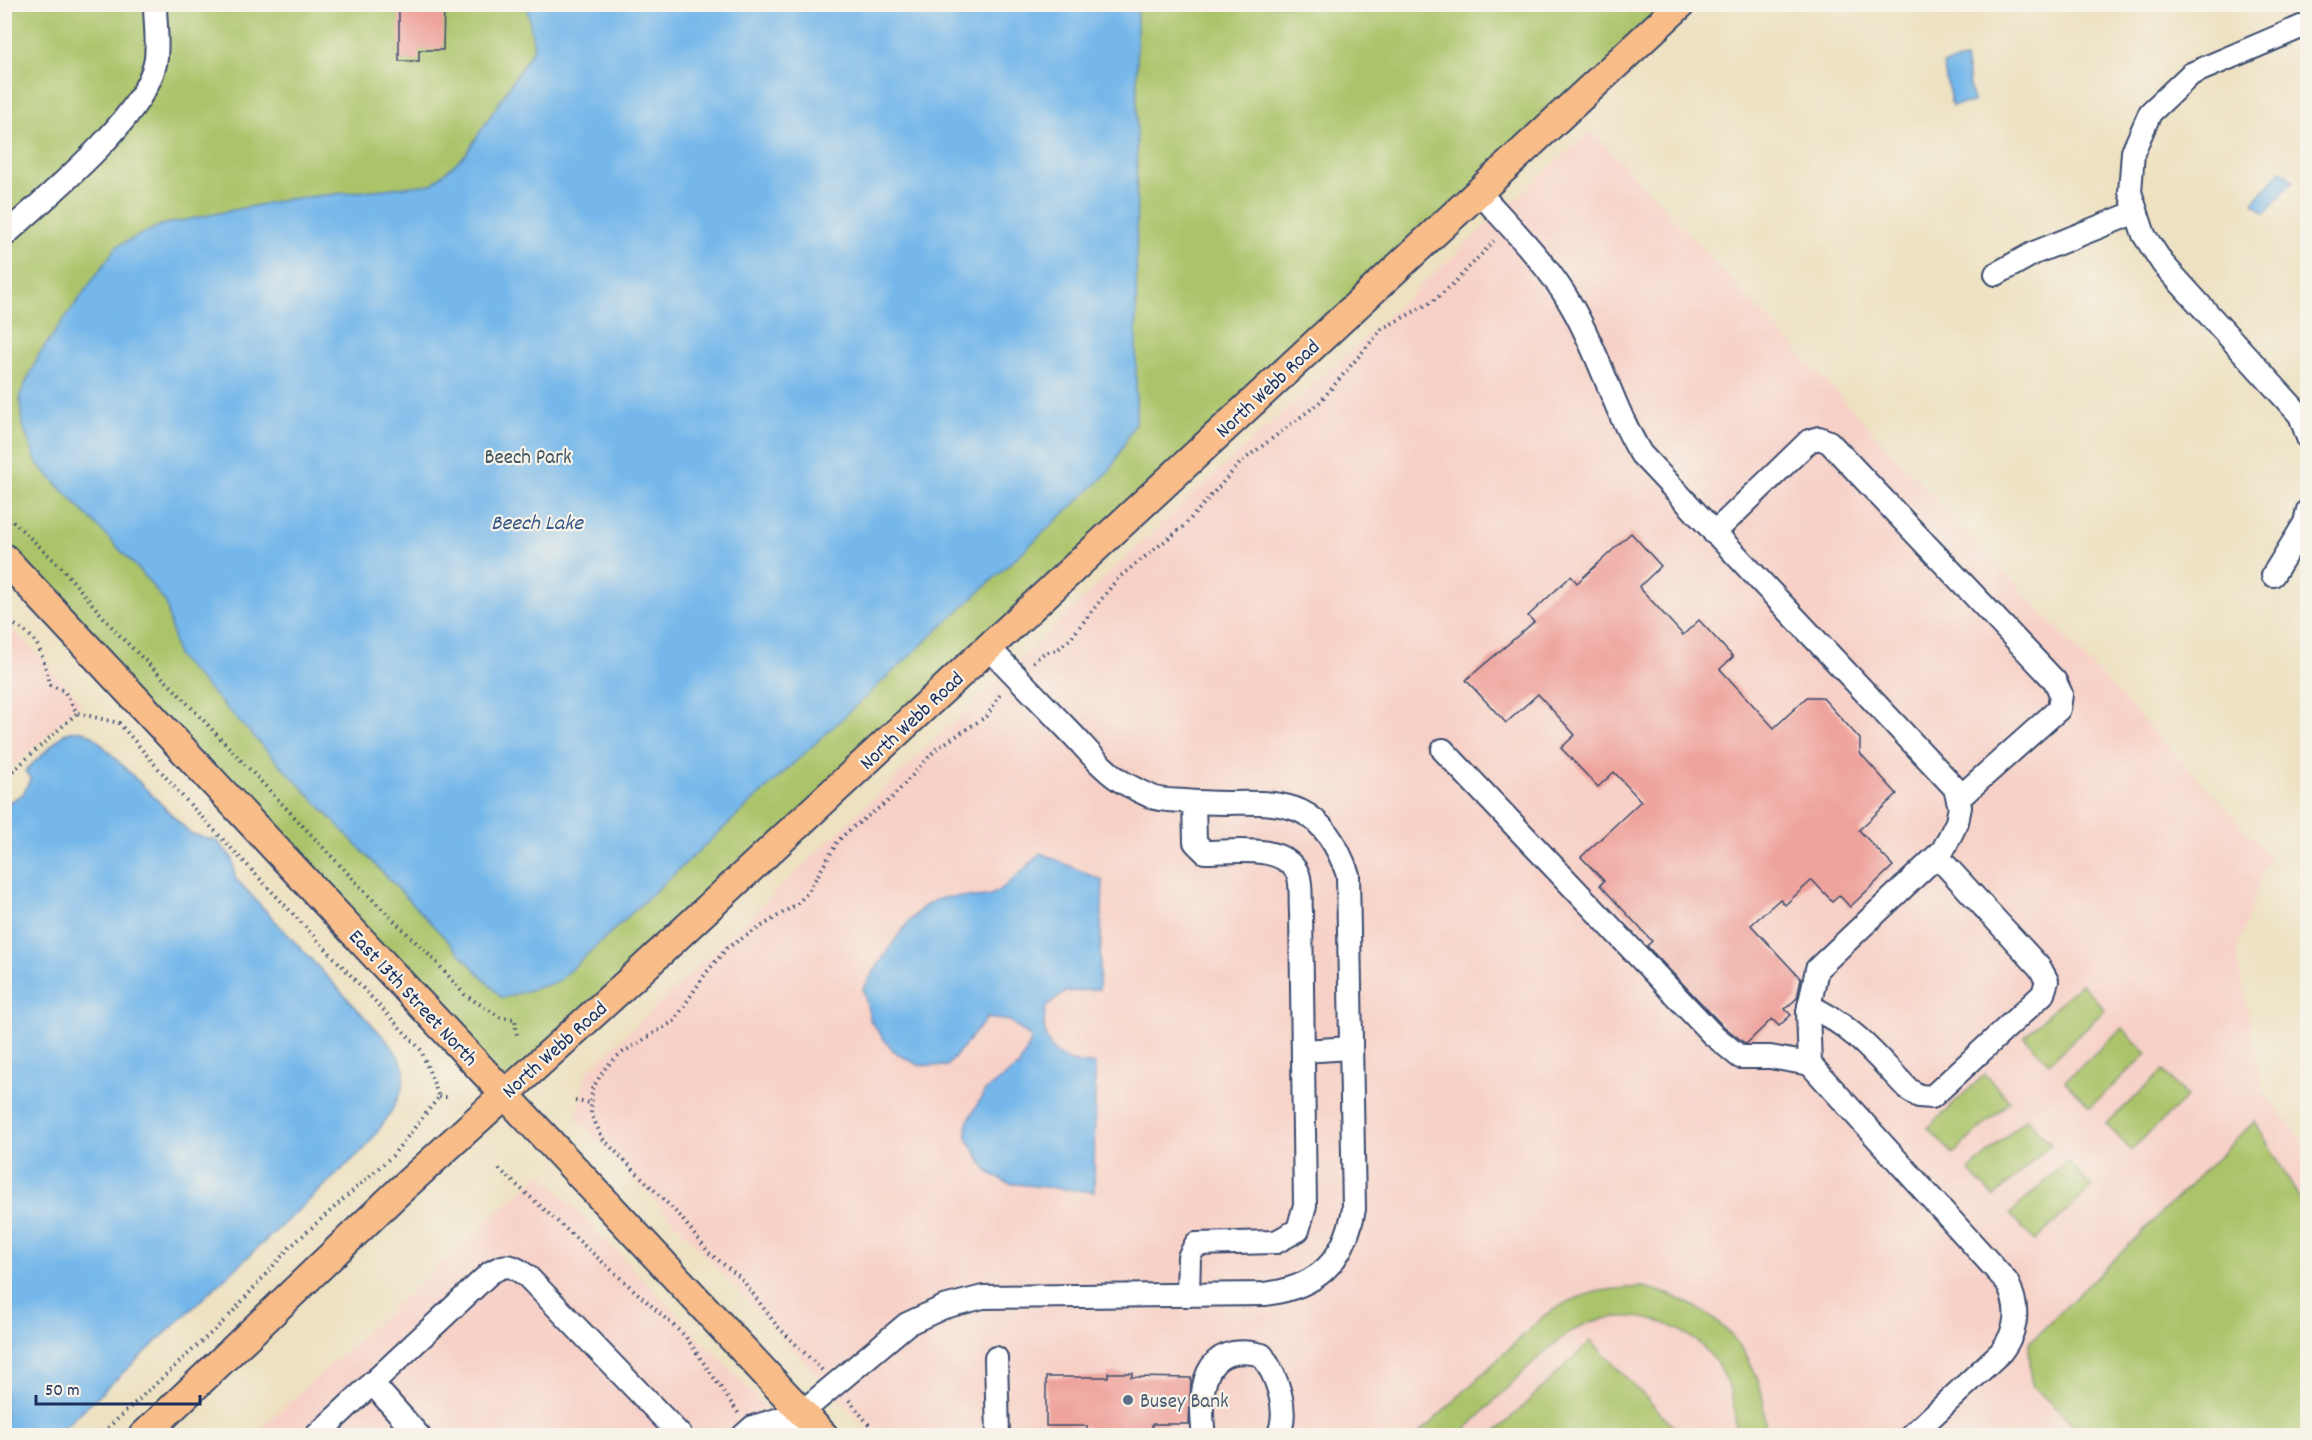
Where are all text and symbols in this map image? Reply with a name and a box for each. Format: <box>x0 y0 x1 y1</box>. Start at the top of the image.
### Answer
street label: North Webb Road <box>1210 334 1328 447</box>
park label: Beech Park <box>484 444 572 474</box>
water label: Beech Lake <box>491 509 584 540</box>
street label: North Webb Road <box>854 666 972 779</box>
street label: East 13th Street North <box>340 924 483 1074</box>
street label: North Webb Road <box>496 996 616 1107</box>
scale bar <box>36 1368 200 1406</box>
text: 50 m <box>45 1379 80 1404</box>
place label: Busey Bank <box>1140 1388 1229 1418</box>
marker: Busey Bank <box>1121 1393 1135 1407</box>

